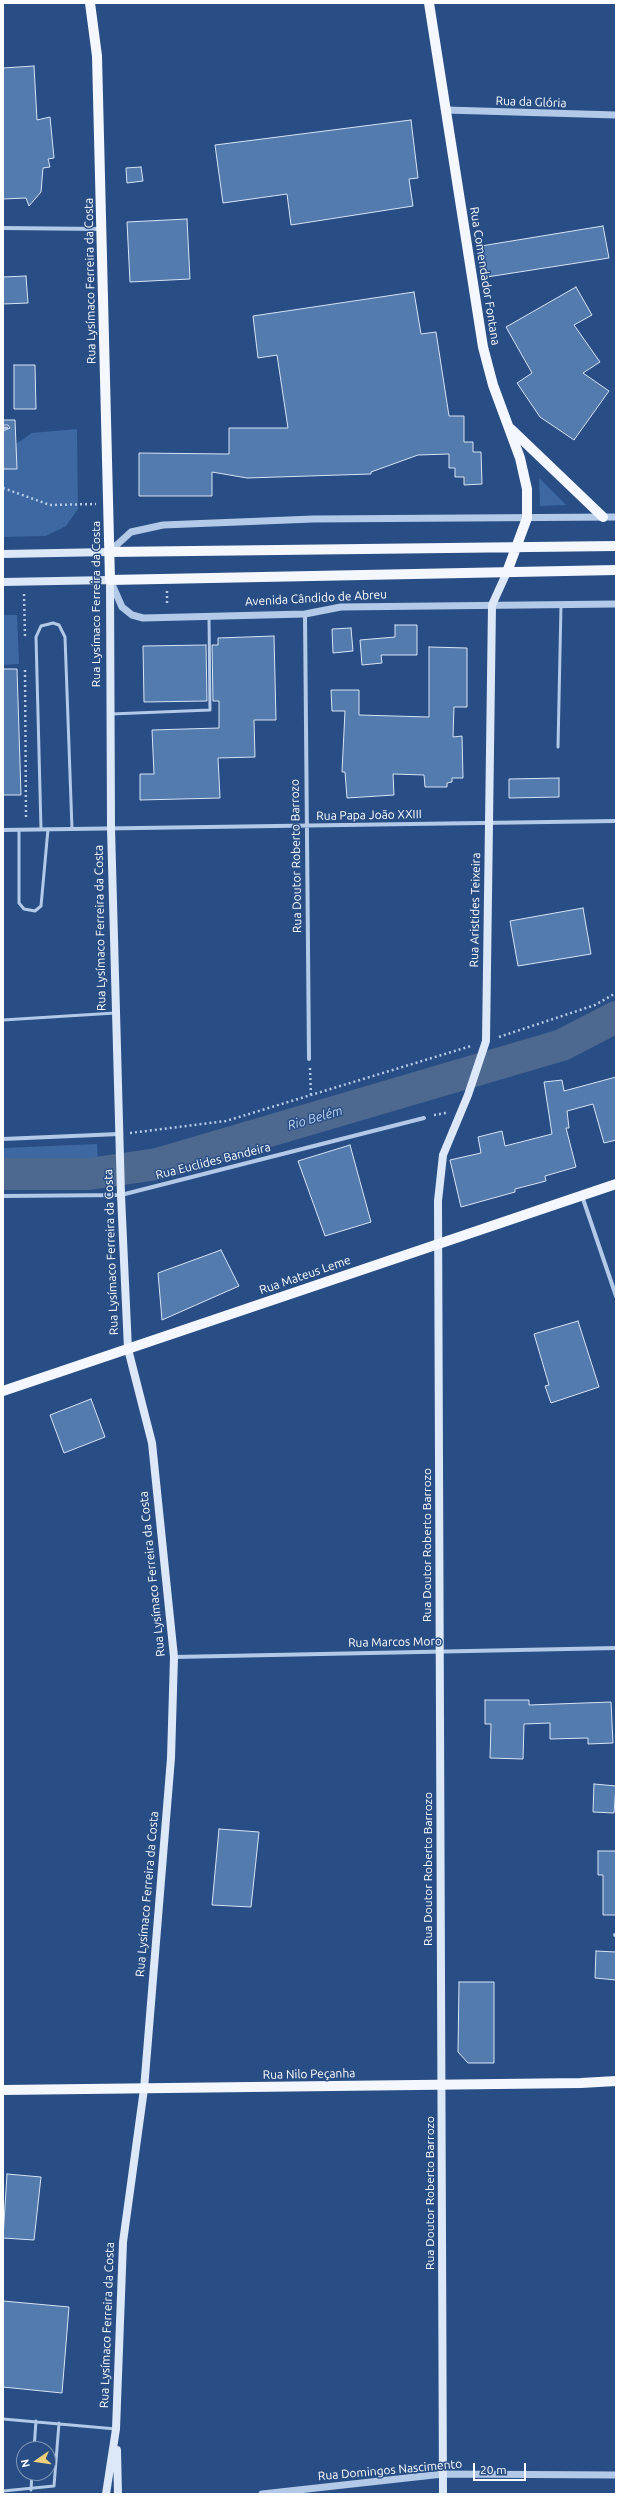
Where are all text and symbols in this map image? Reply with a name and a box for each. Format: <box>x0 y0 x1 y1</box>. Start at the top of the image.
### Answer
street label: Rua da Glória <box>495 94 567 110</box>
street label: Rua Lysímaco Ferreira da Costa <box>81 198 99 364</box>
street label: Rua Comendador Fontana <box>467 206 503 346</box>
street label: Rua Lysímaco Ferreira da Costa <box>89 521 103 687</box>
street label: Avenida Cândido de Abreu <box>245 587 387 609</box>
street label: Rua Doutor Roberto Barrozo <box>287 779 305 933</box>
street label: Rua Papa João XXIII <box>316 807 422 823</box>
street label: Rua Lysímaco Ferreira da Costa <box>91 845 109 1011</box>
street label: Rua Aristides Teixeira <box>467 853 483 967</box>
water label: Rio Belém <box>286 1103 344 1133</box>
street label: Rua Euclides Bandeira <box>154 1140 272 1182</box>
street label: Rua Lysímaco Ferreira da Costa <box>101 1169 121 1335</box>
street label: Rua Mateus Leme <box>257 1253 353 1297</box>
street label: Rua Doutor Roberto Barrozo <box>420 1468 434 1622</box>
street label: Rua Lysímaco Ferreira da Costa <box>136 1491 168 1657</box>
street label: Rua Marcos Moro <box>348 1634 442 1650</box>
street label: Rua Doutor Roberto Barrozo <box>421 1792 435 1946</box>
street label: Rua Lysímaco Ferreira da Costa <box>133 1811 161 1977</box>
street label: Rua Nilo Peçanha <box>262 2066 356 2082</box>
street label: Rua Doutor Roberto Barrozo <box>423 2116 437 2270</box>
street label: Rua Lysímaco Ferreira da Costa <box>97 2242 117 2408</box>
north arrow <box>16 2441 56 2481</box>
scale bar <box>475 2455 528 2481</box>
street label: Rua Domingos Nascimento <box>317 2457 463 2483</box>
text: N <box>19 2458 32 2469</box>
text: 20 m <box>480 2463 507 2476</box>

